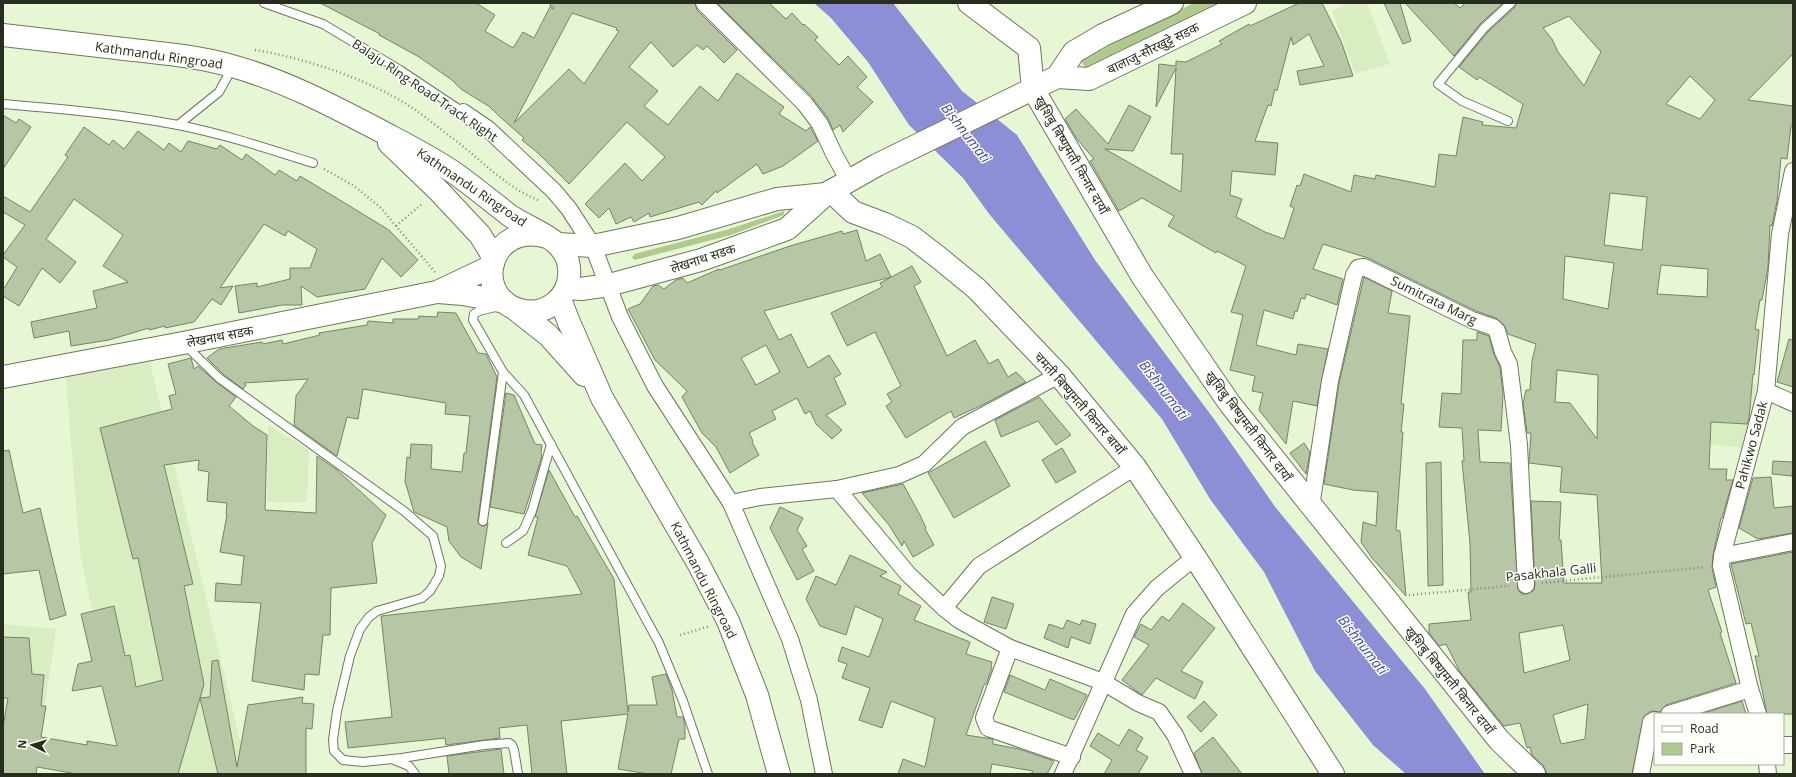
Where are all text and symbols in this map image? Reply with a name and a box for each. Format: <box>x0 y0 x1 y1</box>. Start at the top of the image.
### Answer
street label: बालाजु-सौरखुट्टे सडक <box>1104 17 1203 78</box>
street label: Balaju Ring Road Track Right <box>349 34 502 146</box>
street label: Kathmandu Ringroad <box>94 37 224 73</box>
street label: खुशिबु बिष्णुमती किनार दायाँ <box>1031 93 1114 218</box>
water label: Bishnumati <box>937 99 996 167</box>
street label: Kathmandu Ringroad <box>414 143 530 231</box>
street label: लेखनाथ सडक <box>668 239 739 277</box>
street label: Sumitrata Marg <box>1388 271 1480 329</box>
street label: लेखनाथ सडक <box>185 321 256 351</box>
street label: चमती बिष्णुमती किनार बायाँ <box>1030 348 1130 459</box>
water label: Bishnumati <box>1135 356 1194 424</box>
street label: खुशिबु बिष्णुमती किनार दायाँ <box>1202 367 1297 486</box>
street label: Pahikwo Sadak <box>1731 399 1771 491</box>
street label: Kathmandu Ringroad <box>667 518 741 642</box>
street label: Pasakhala Galli <box>1505 558 1597 586</box>
water label: Bishnumati <box>1334 611 1393 679</box>
street label: खुशिबु बिष्णुमती किनार दायाँ <box>1401 622 1500 738</box>
legend <box>1654 713 1784 765</box>
text: Road <box>1690 720 1719 737</box>
north arrow <box>12 725 52 765</box>
text: N <box>14 739 29 749</box>
text: Park <box>1690 740 1716 757</box>

